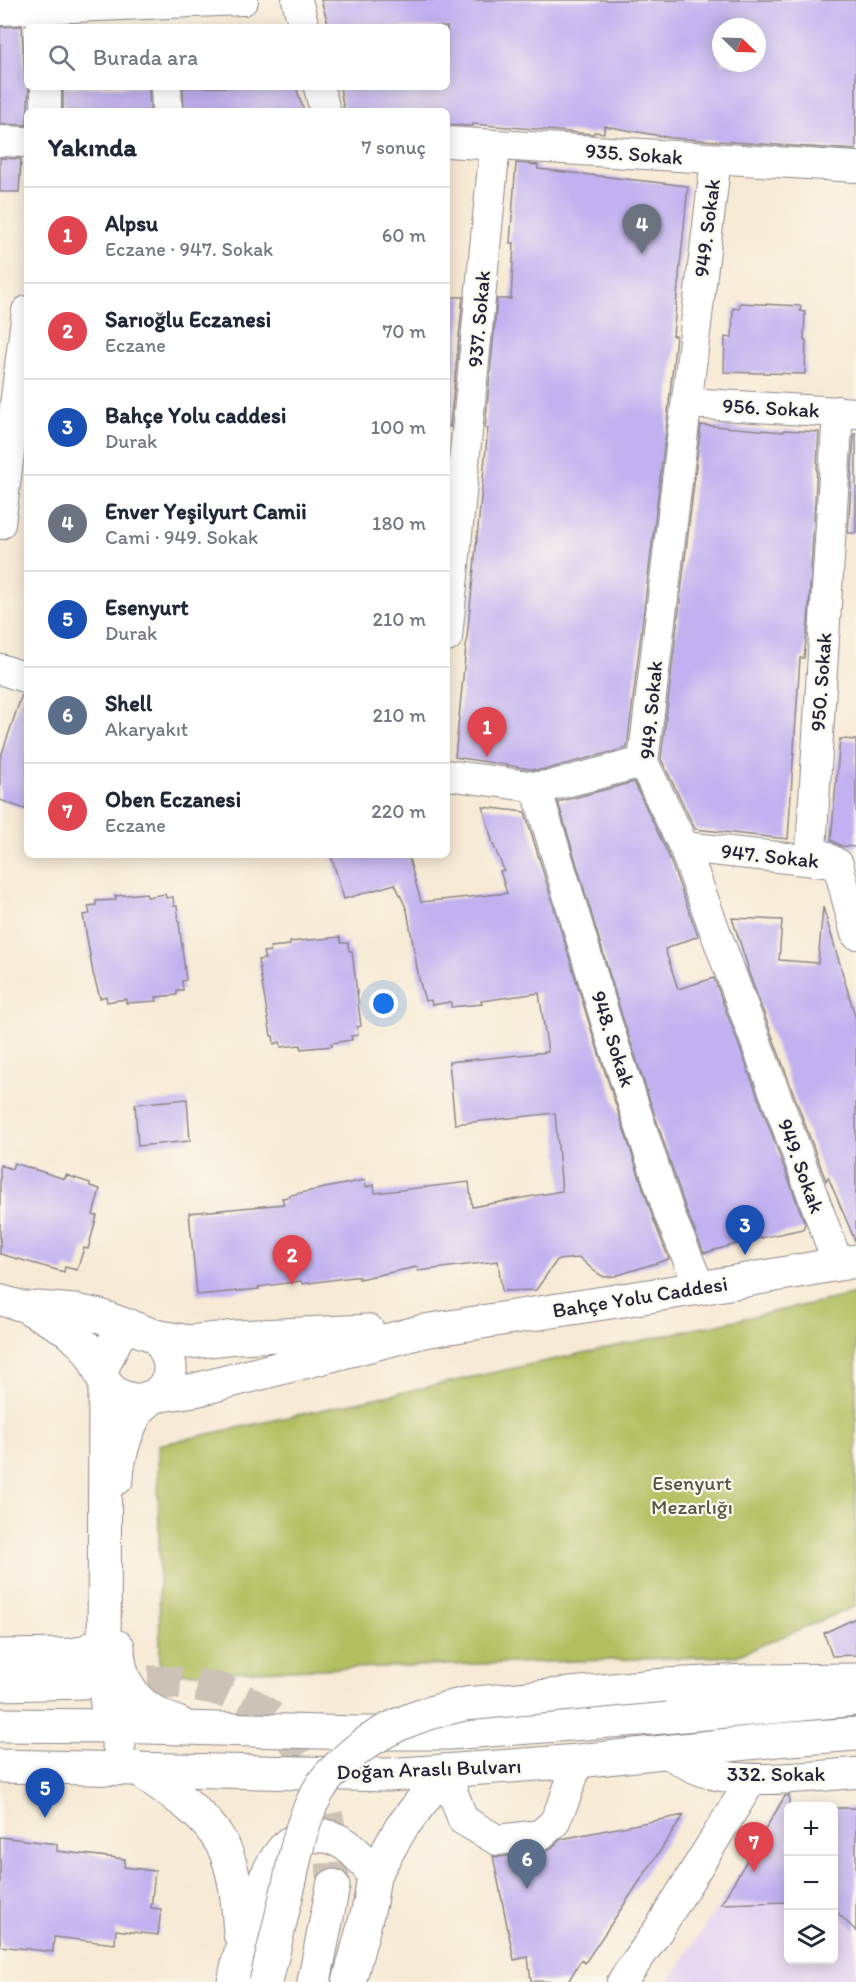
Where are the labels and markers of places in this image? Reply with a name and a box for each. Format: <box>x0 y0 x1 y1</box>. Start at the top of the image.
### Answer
pin: 4 <box>622 204 662 254</box>
pin: 1 <box>468 708 506 757</box>
pin: 3 <box>726 1206 764 1255</box>
pin: 2 <box>272 1236 312 1285</box>
pin: 5 <box>26 1768 64 1818</box>
pin: 7 <box>734 1822 774 1872</box>
pin: 6 <box>508 1840 546 1889</box>

